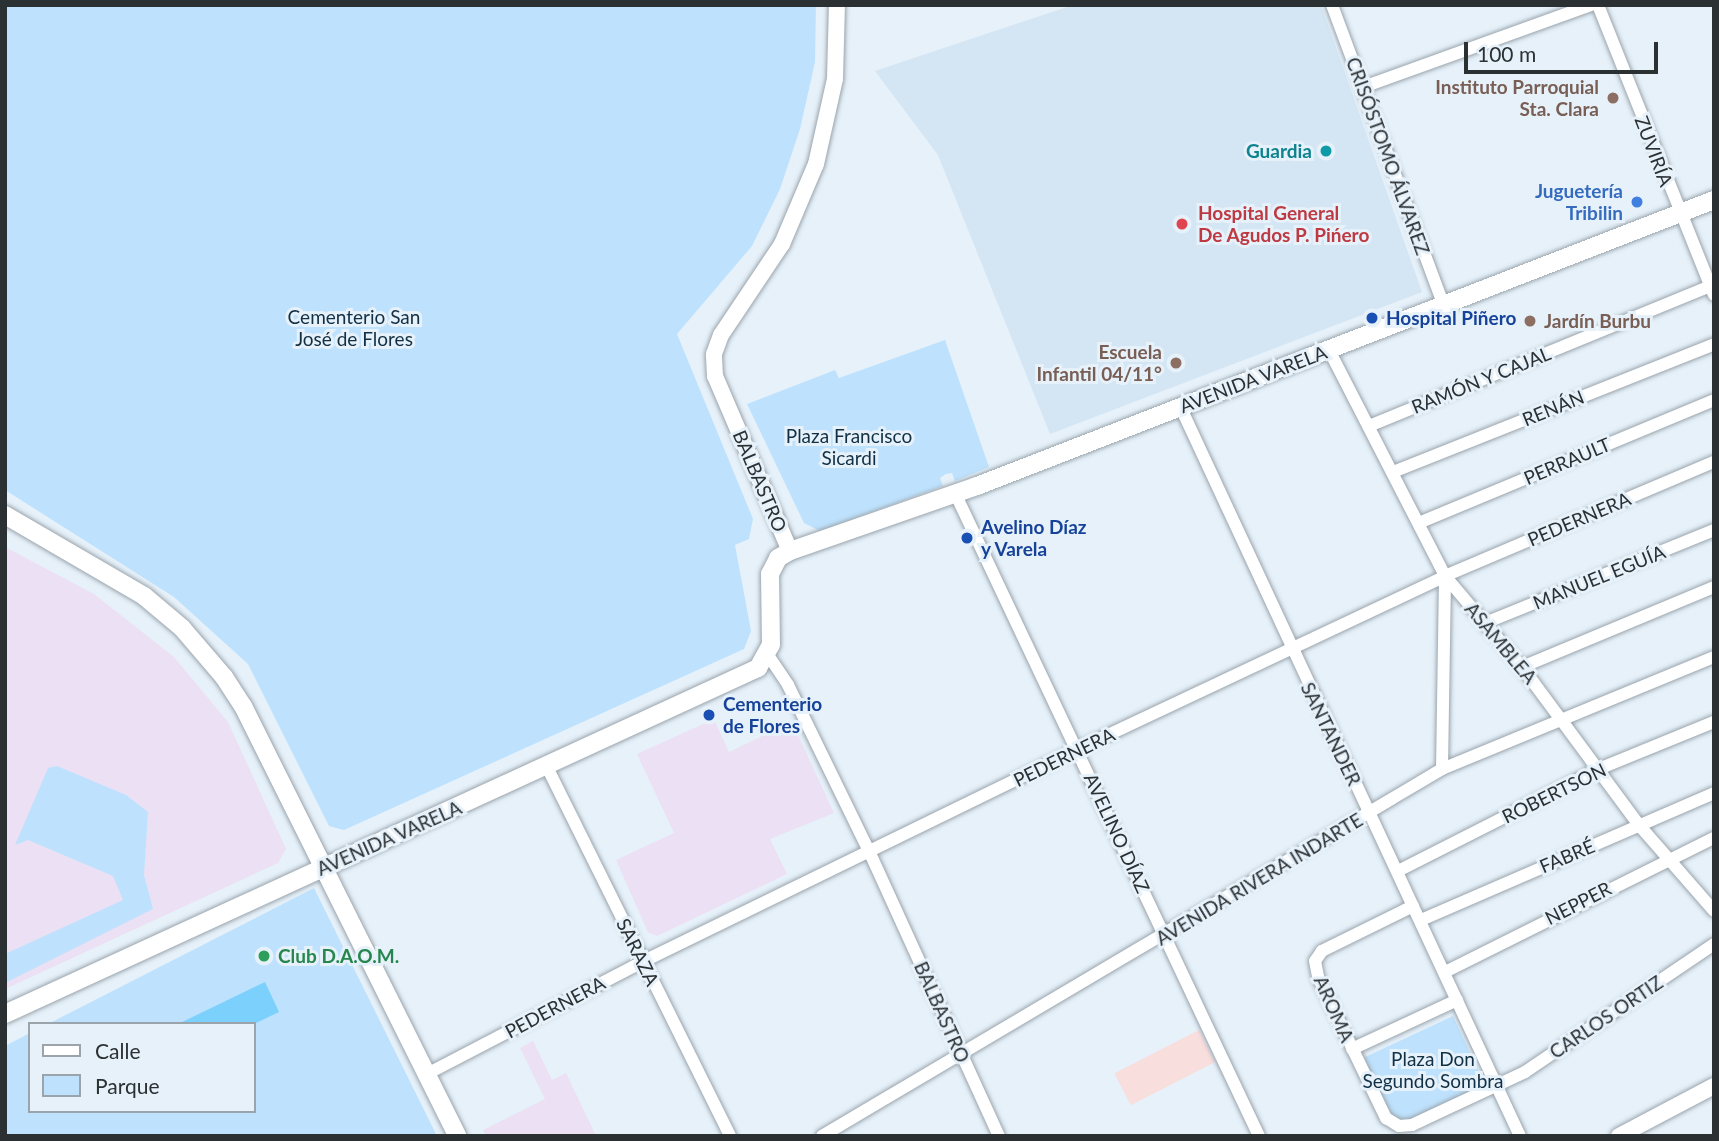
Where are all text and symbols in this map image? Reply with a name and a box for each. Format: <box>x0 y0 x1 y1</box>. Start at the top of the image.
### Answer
scale bar <box>1467 28 1661 72</box>
text: 100 m <box>1477 41 1536 66</box>
street label: CRISÓSTOMO ÁLVAREZ <box>1342 54 1434 258</box>
place label: Instituto Parroquial Sta. Clara <box>1435 76 1599 120</box>
marker: Instituto Parroquial Sta. Clara <box>1605 90 1621 106</box>
street label: ZUVIRÍA <box>1630 113 1678 189</box>
place label: Guardia <box>1246 140 1312 162</box>
marker: Guardia <box>1318 143 1334 159</box>
place label: Juguetería Tribilin <box>1535 180 1623 224</box>
marker: Juguetería Tribilin <box>1629 194 1645 210</box>
place label: Hospital General De Agudos P. Pińero <box>1198 202 1370 246</box>
marker: Hospital General De Agudos P. Pińero <box>1172 214 1192 234</box>
park label: Cementerio San José de Flores <box>288 306 420 350</box>
place label: Hospital Piñero <box>1386 307 1516 329</box>
marker: Hospital Piñero <box>1364 310 1380 326</box>
place label: Jardín Burbu <box>1544 310 1651 332</box>
marker: Jardín Burbu <box>1522 313 1538 329</box>
street label: AVENIDA VARELA <box>1175 340 1331 418</box>
place label: Escuela Infantil 04/11° <box>1037 341 1162 385</box>
street label: RAMÓN Y CAJAL <box>1407 341 1555 419</box>
marker: Escuela Infantil 04/11° <box>1168 355 1184 371</box>
street label: RENÁN <box>1519 385 1587 431</box>
park label: Plaza Francisco Sicardi <box>786 425 912 469</box>
street label: BALBASTRO <box>728 427 792 535</box>
street label: PERRAULT <box>1520 433 1614 489</box>
street label: PEDERNERA <box>1524 487 1634 551</box>
place label: Avelino Díaz y Varela <box>981 516 1087 560</box>
marker: Avelino Díaz y Varela <box>959 530 975 546</box>
street label: MANUEL EGUÍA <box>1529 540 1669 614</box>
street label: ASAMBLEA <box>1460 598 1542 688</box>
street label: SANTANDER <box>1296 679 1366 789</box>
place label: Cementerio de Flores <box>723 693 822 737</box>
marker: Cementerio de Flores <box>701 707 717 723</box>
street label: PEDERNERA <box>1010 723 1118 791</box>
street label: ROBERTSON <box>1498 758 1610 828</box>
street label: AVELINO DÍAZ <box>1079 770 1155 896</box>
street label: AVENIDA VARELA <box>312 796 466 880</box>
street label: AVENIDA RIVERA INDARTE <box>1151 808 1367 950</box>
street label: FABRÉ <box>1536 834 1598 878</box>
street label: NEPPER <box>1541 877 1615 929</box>
street label: SARAZA <box>612 915 664 989</box>
place label: Club D.A.O.M. <box>278 945 399 967</box>
marker: Club D.A.O.M. <box>256 948 272 964</box>
street label: BALBASTRO <box>910 958 974 1066</box>
street label: PEDERNERA <box>501 971 609 1043</box>
street label: CARLOS ORTIZ <box>1545 971 1667 1063</box>
street label: AROMA <box>1309 972 1359 1046</box>
legend <box>28 1022 256 1113</box>
text: Calle <box>95 1038 140 1063</box>
park label: Plaza Don Segundo Sombra <box>1362 1048 1504 1092</box>
text: Parque <box>95 1073 160 1098</box>

